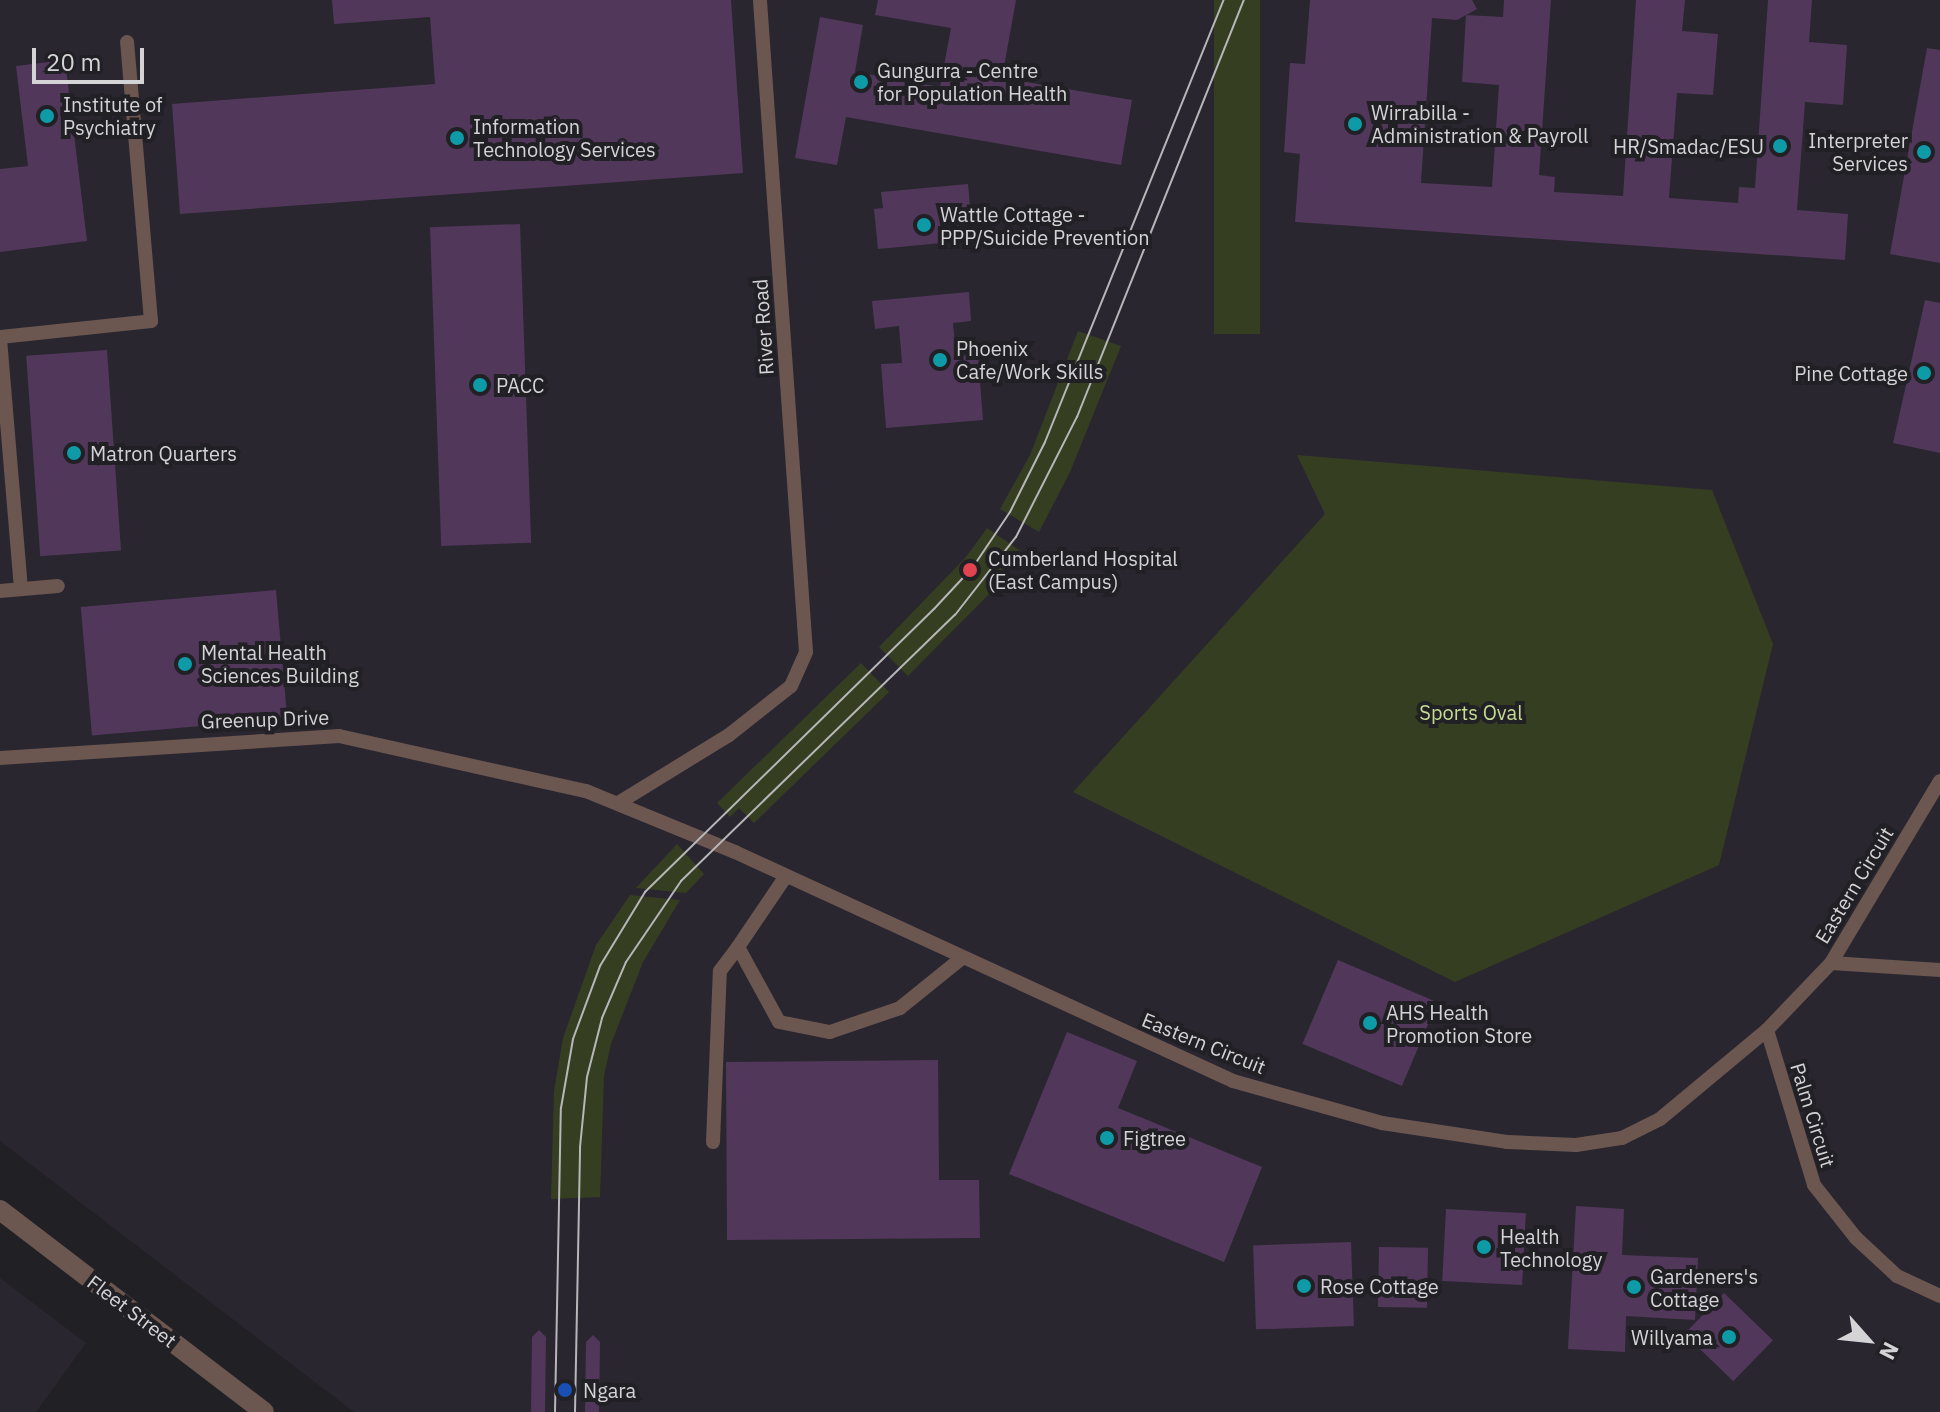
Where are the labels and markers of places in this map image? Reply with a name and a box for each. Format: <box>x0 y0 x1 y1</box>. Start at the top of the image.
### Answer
place label: Gungurra - Centre for Population Health <box>877 58 1067 105</box>
marker: Gungurra - Centre for Population Health <box>852 73 870 91</box>
place label: Institute of Psychiatry <box>63 92 163 139</box>
place label: Wirrabilla - Administration & Payroll <box>1371 100 1588 147</box>
marker: Institute of Psychiatry <box>38 107 56 125</box>
place label: Information Technology Services <box>473 114 656 161</box>
marker: Wirrabilla - Administration & Payroll <box>1346 115 1364 133</box>
place label: Interpreter Services <box>1808 128 1908 175</box>
marker: Information Technology Services <box>448 129 466 147</box>
place label: HR/Smadac/ESU <box>1613 134 1764 158</box>
marker: HR/Smadac/ESU <box>1771 137 1789 155</box>
marker: Interpreter Services <box>1915 143 1933 161</box>
place label: Wattle Cottage - PPP/Suicide Prevention <box>940 202 1150 249</box>
marker: Wattle Cottage - PPP/Suicide Prevention <box>915 216 933 234</box>
place label: Phoenix Cafe/Work Skills <box>956 336 1104 383</box>
marker: Phoenix Cafe/Work Skills <box>931 351 949 369</box>
place label: Pine Cottage <box>1794 361 1908 385</box>
marker: Pine Cottage <box>1915 364 1933 382</box>
place label: PACC <box>496 373 544 397</box>
marker: PACC <box>471 376 489 394</box>
place label: Matron Quarters <box>90 441 237 465</box>
marker: Matron Quarters <box>65 444 83 462</box>
place label: Cumberland Hospital (East Campus) <box>988 546 1178 593</box>
marker: Cumberland Hospital (East Campus) <box>959 559 981 581</box>
place label: Mental Health Sciences Building <box>201 640 359 687</box>
marker: Mental Health Sciences Building <box>176 655 194 673</box>
place label: AHS Health Promotion Store <box>1386 1000 1532 1047</box>
marker: AHS Health Promotion Store <box>1361 1014 1379 1032</box>
place label: Figtree <box>1123 1126 1186 1150</box>
marker: Figtree <box>1098 1129 1116 1147</box>
place label: Health Technology <box>1500 1224 1602 1271</box>
marker: Health Technology <box>1475 1238 1493 1256</box>
place label: Gardeners's Cottage <box>1650 1264 1758 1311</box>
place label: Rose Cottage <box>1320 1274 1439 1298</box>
marker: Rose Cottage <box>1295 1277 1313 1295</box>
marker: Gardeners's Cottage <box>1625 1278 1643 1296</box>
place label: Willyama <box>1631 1325 1713 1349</box>
marker: Willyama <box>1720 1328 1738 1346</box>
place label: Ngara <box>583 1378 636 1402</box>
marker: Ngara <box>554 1379 576 1401</box>

